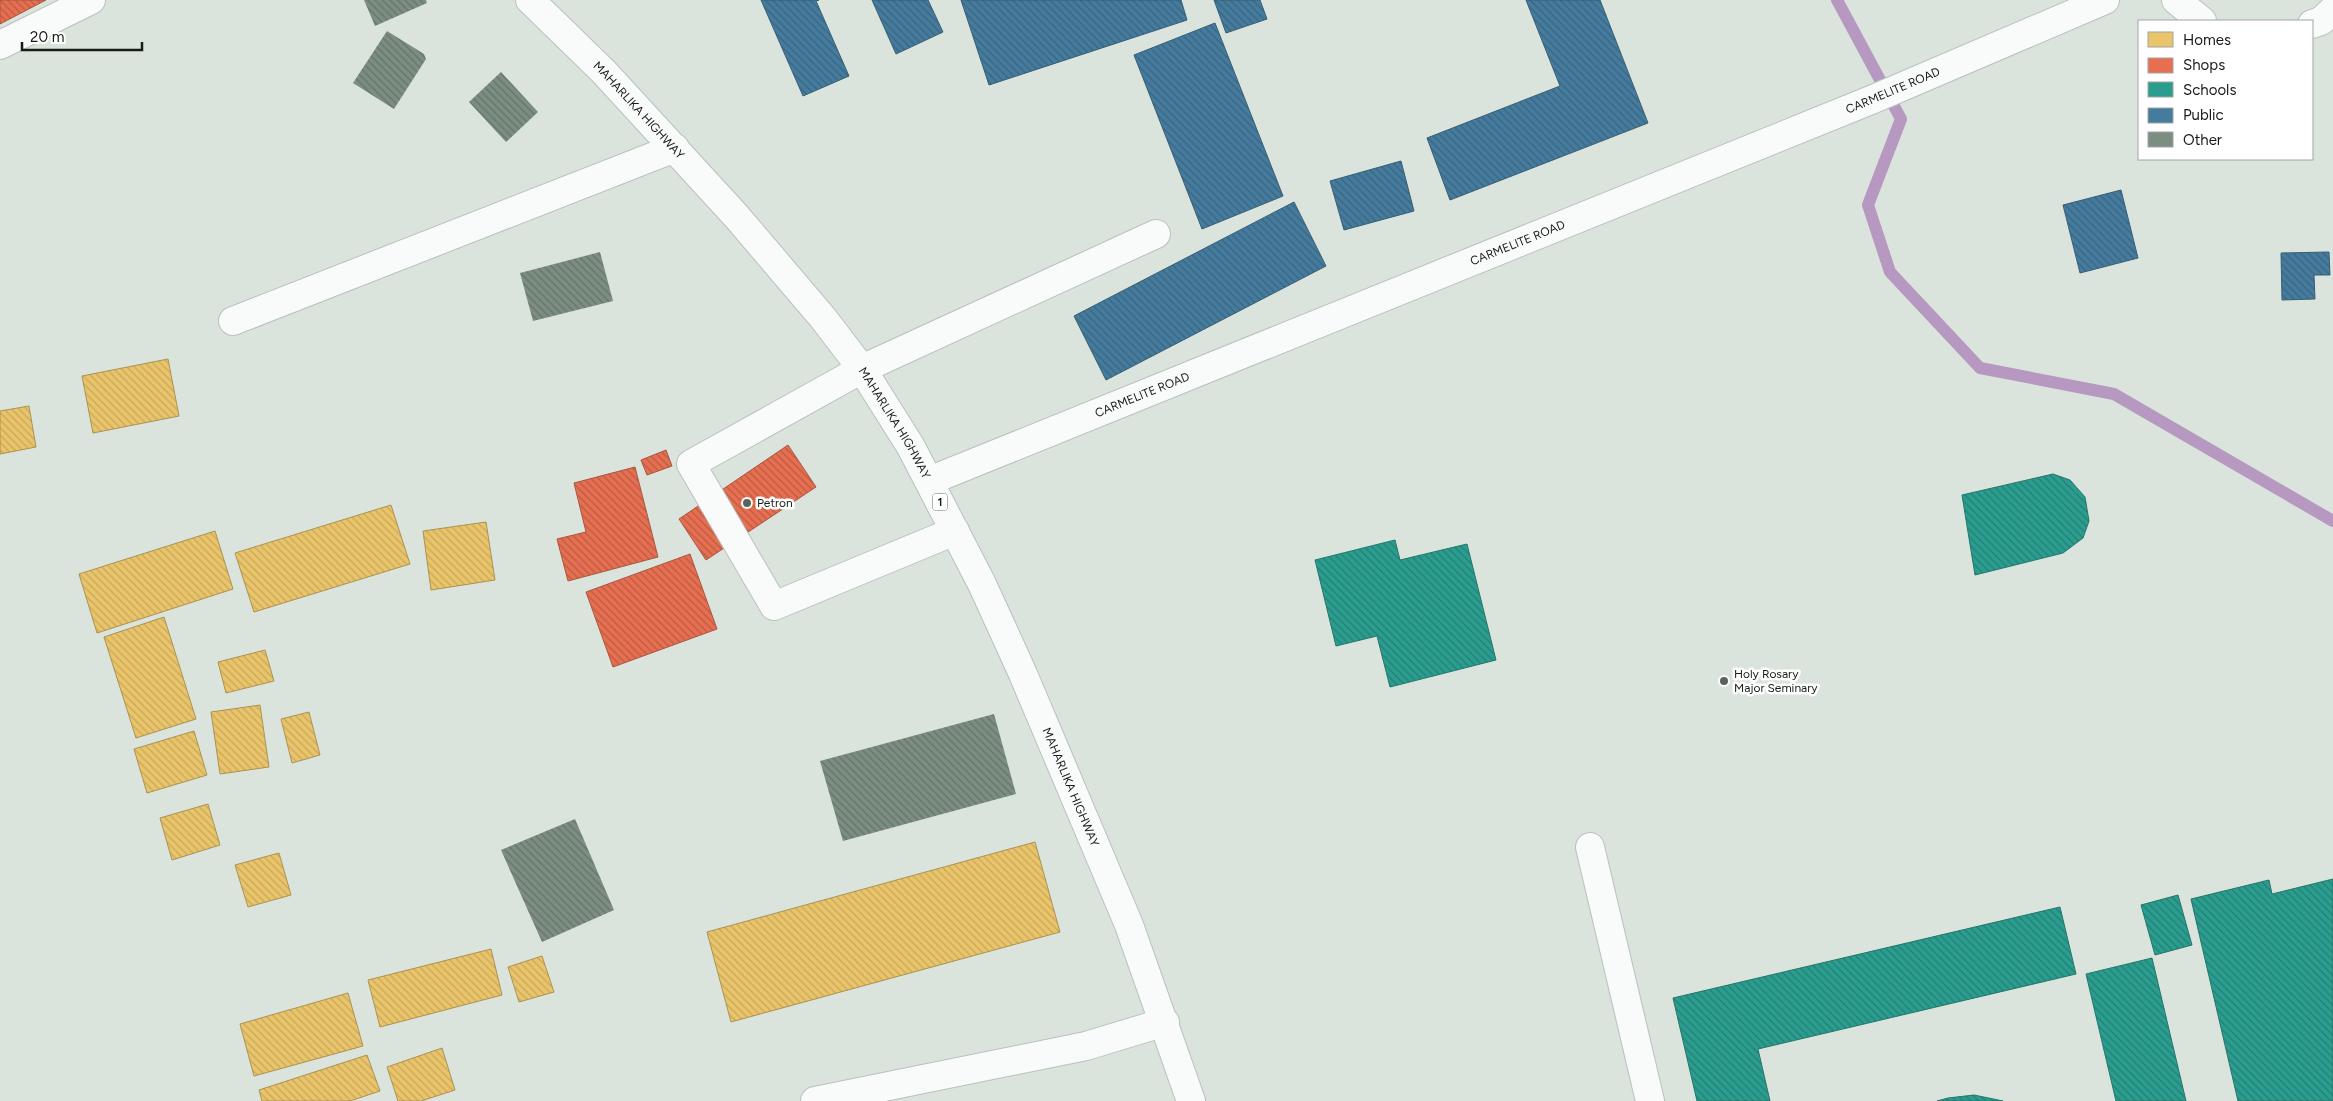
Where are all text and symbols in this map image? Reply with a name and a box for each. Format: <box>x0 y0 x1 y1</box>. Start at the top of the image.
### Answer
scale bar <box>22 20 142 52</box>
legend <box>2138 20 2313 160</box>
text: 20 m <box>30 28 64 46</box>
text: Homes <box>2183 31 2231 49</box>
text: Shops <box>2183 56 2225 74</box>
street label: MAHARLIKA HIGHWAY <box>590 59 688 162</box>
street label: CARMELITE ROAD <box>1844 64 1942 116</box>
text: Schools <box>2183 81 2236 99</box>
text: Public <box>2183 106 2224 124</box>
text: Other <box>2183 131 2222 149</box>
street label: CARMELITE ROAD <box>1468 217 1567 268</box>
street label: MAHARLIKA HIGHWAY <box>856 365 934 482</box>
street label: CARMELITE ROAD <box>1093 369 1192 420</box>
road number: 1 <box>932 494 948 511</box>
place label: Petron <box>757 496 793 510</box>
marker: Petron <box>741 497 753 509</box>
place label: Holy Rosary Major Seminary <box>1734 667 1818 695</box>
marker: Holy Rosary Major Seminary <box>1718 675 1730 687</box>
street label: MAHARLIKA HIGHWAY <box>1039 726 1102 849</box>

